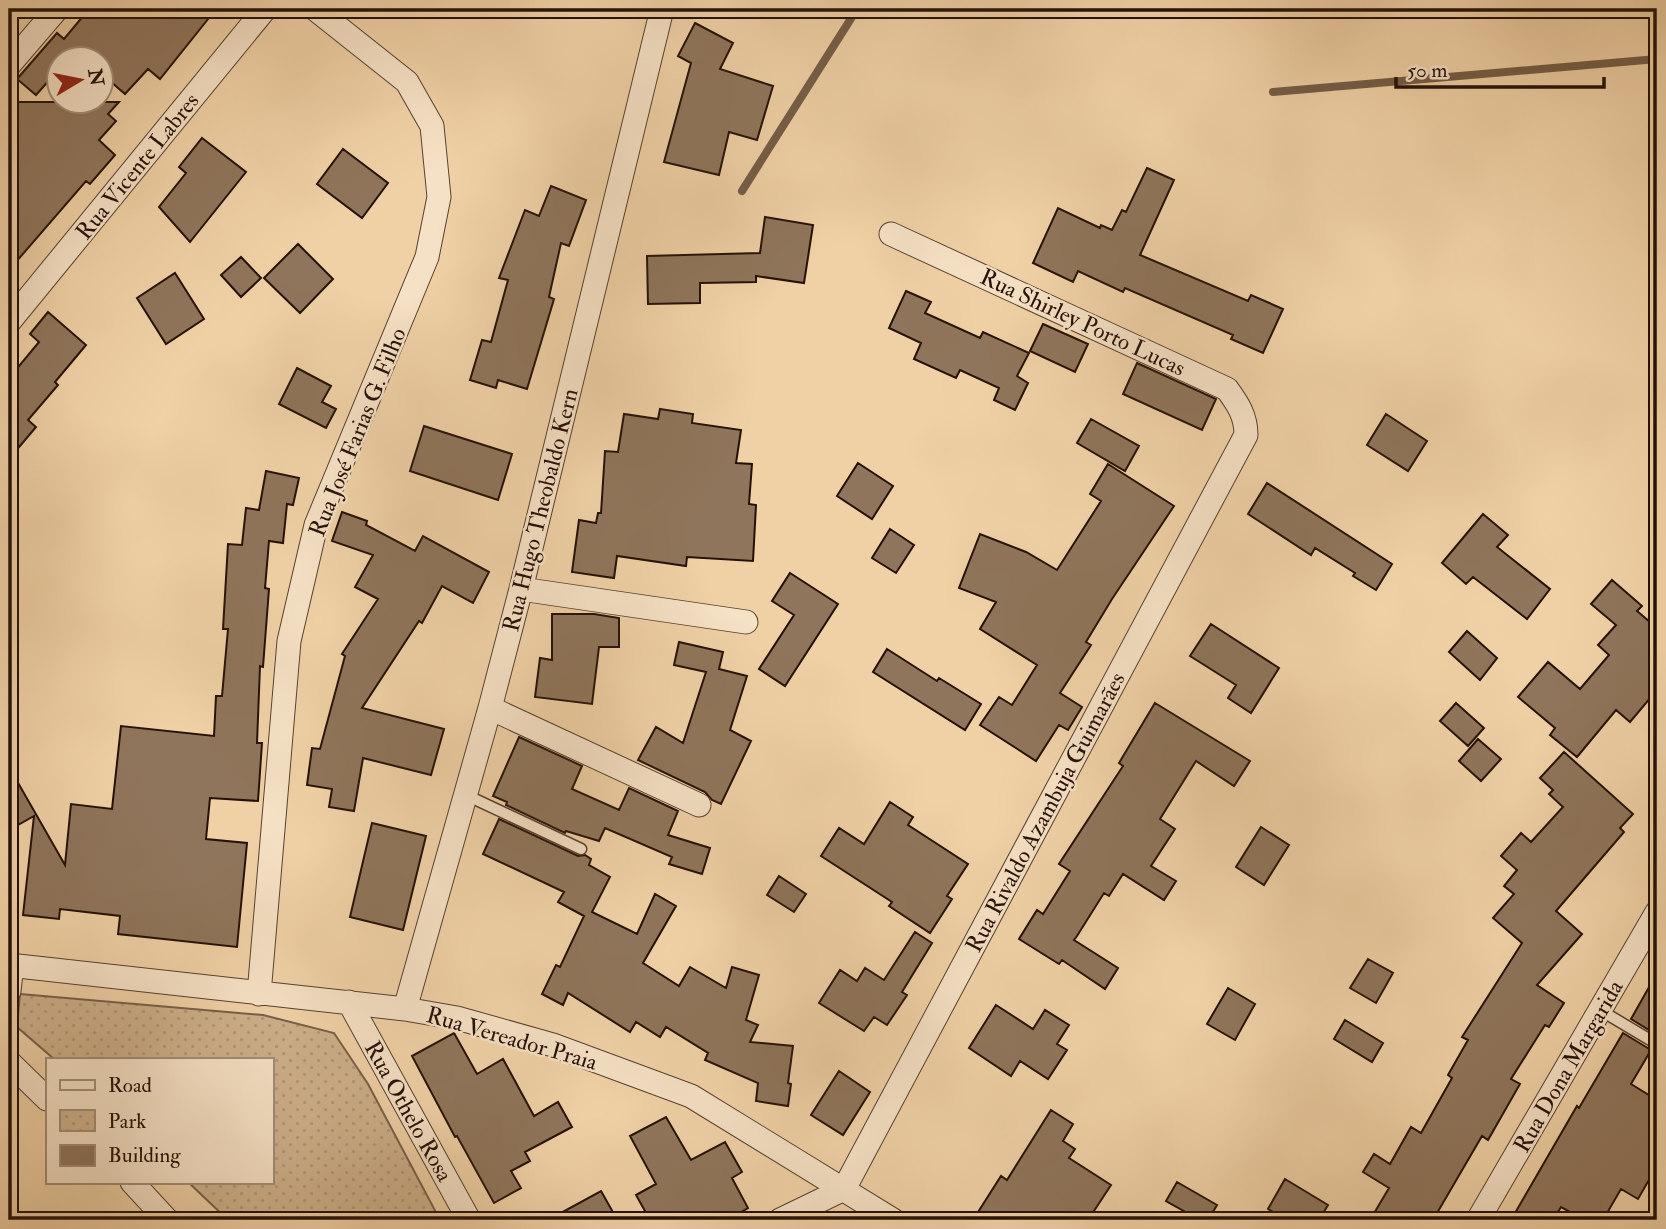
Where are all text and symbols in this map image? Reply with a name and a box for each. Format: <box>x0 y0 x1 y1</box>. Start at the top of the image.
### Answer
north arrow <box>46 46 116 116</box>
scale bar <box>1396 46 1605 90</box>
text: 50 m <box>1407 57 1448 84</box>
text: N <box>82 66 109 89</box>
street label: Rua Vicente Labres <box>69 87 206 246</box>
street label: Rua Shirley Porto Lucas <box>976 262 1190 383</box>
street label: Rua José Farias G. Filho <box>302 324 413 541</box>
street label: Rua Hugo Theobaldo Kern <box>496 385 585 635</box>
street label: Rua Rivaldo Azambuja Guimarães <box>959 667 1132 957</box>
street label: Rua Dona Margarida <box>1507 974 1630 1158</box>
street label: Rua Vereador Praia <box>423 1000 601 1077</box>
street label: Rua Othelo Rosa <box>358 1036 459 1187</box>
legend <box>46 1058 273 1184</box>
text: Road <box>108 1072 153 1099</box>
text: Park <box>108 1108 146 1135</box>
text: Building <box>108 1142 181 1169</box>

